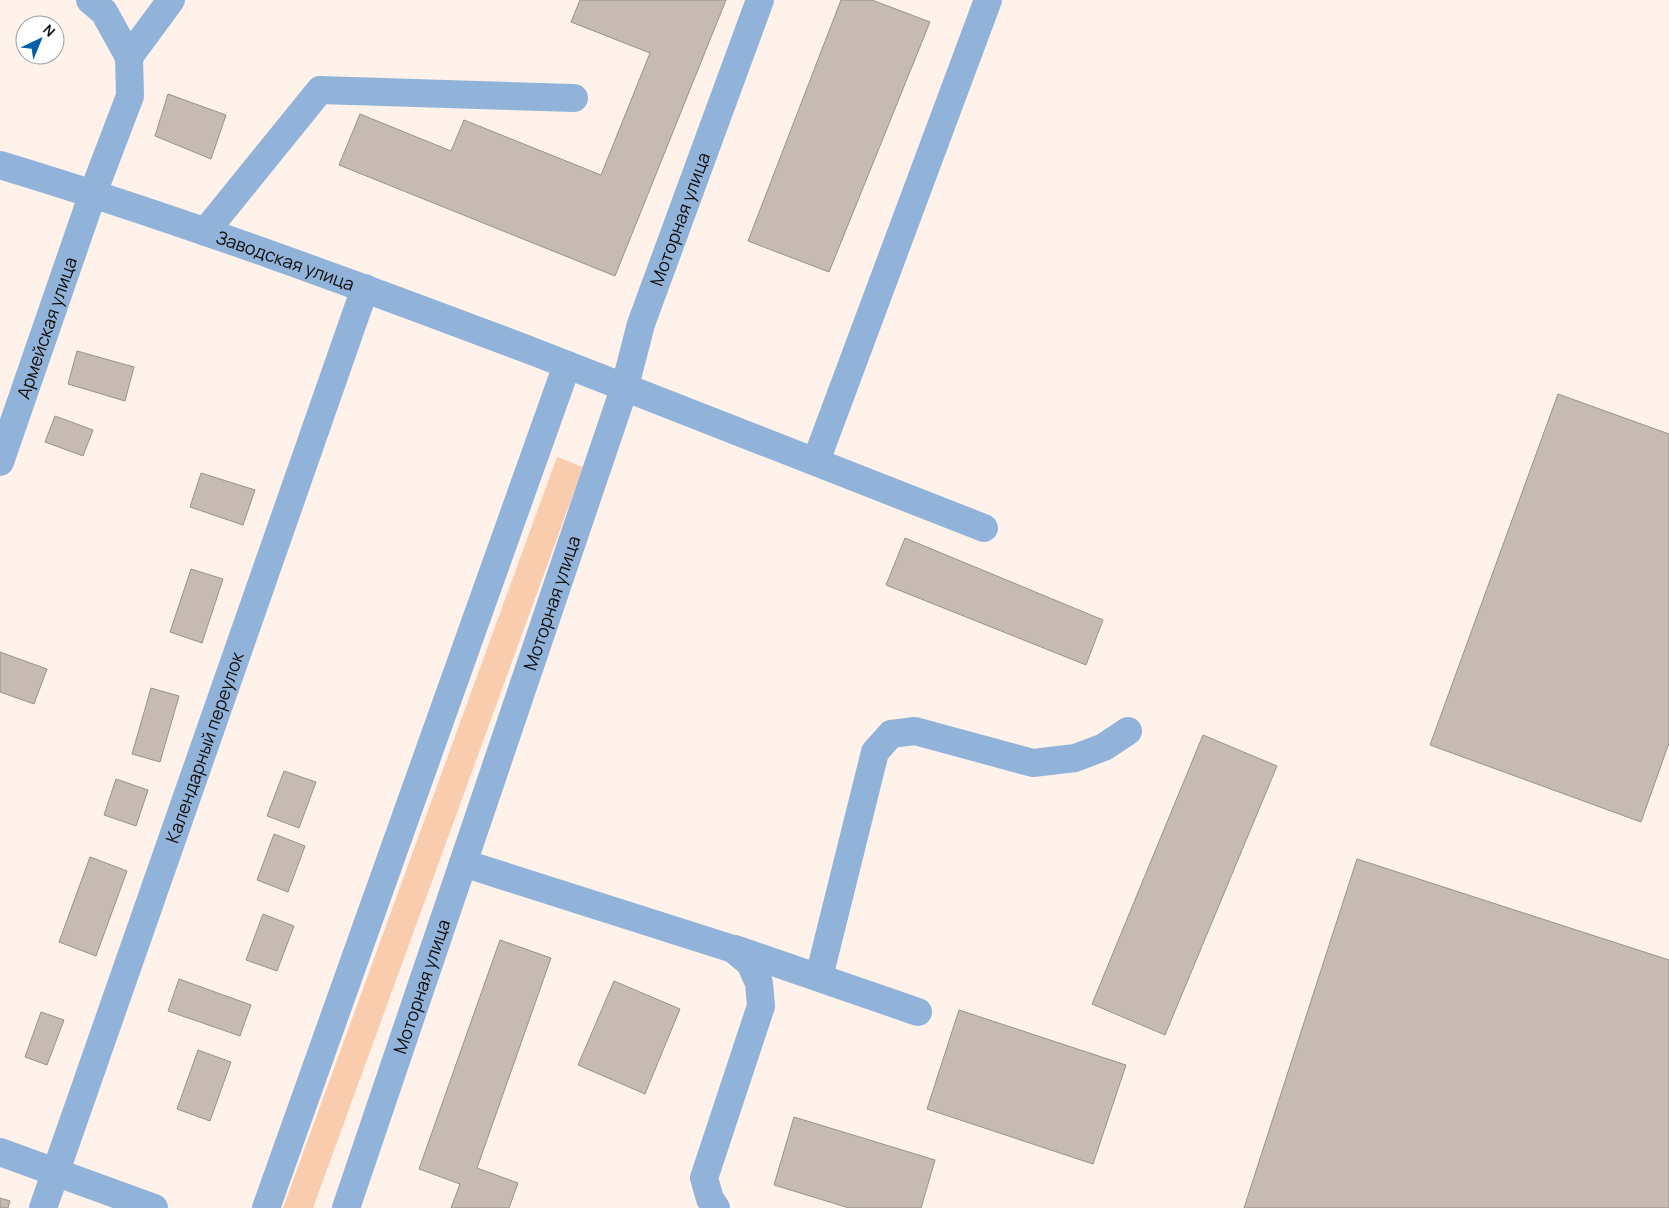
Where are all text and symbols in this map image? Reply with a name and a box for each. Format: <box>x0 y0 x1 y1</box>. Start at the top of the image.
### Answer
north arrow <box>15 15 65 65</box>
text: N <box>39 20 60 41</box>
street label: Моторная улица <box>644 149 715 289</box>
street label: Заводская улица <box>213 224 358 296</box>
street label: Армейская улица <box>11 254 82 402</box>
street label: Моторная улица <box>517 532 585 673</box>
street label: Календарный переулок <box>160 648 249 846</box>
street label: Моторная улица <box>387 916 455 1057</box>

